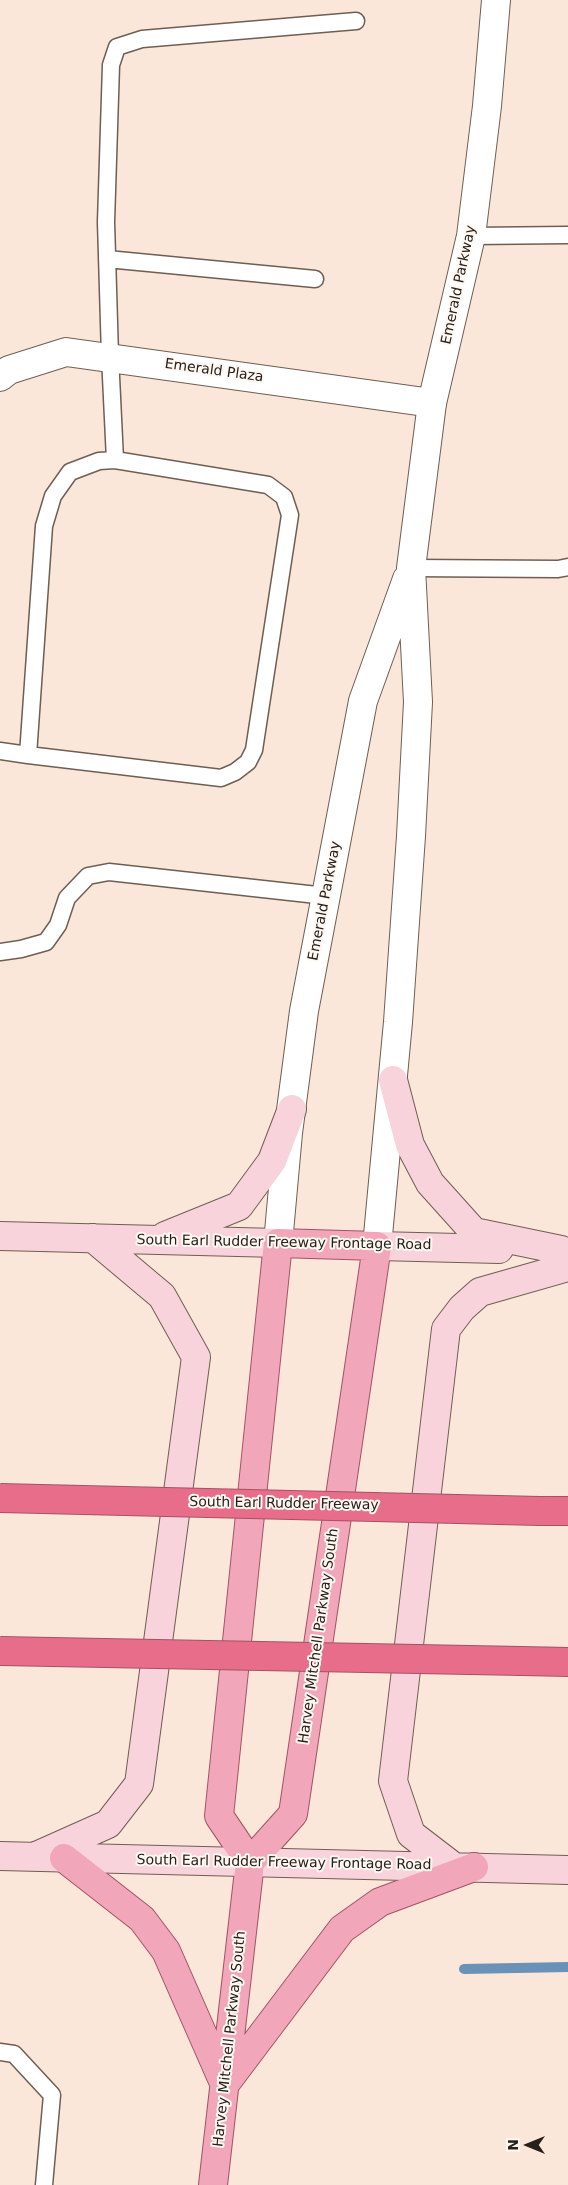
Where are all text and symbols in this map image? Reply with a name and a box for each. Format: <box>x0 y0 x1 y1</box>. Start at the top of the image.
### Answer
street label: Emerald Parkway <box>438 224 480 346</box>
street label: Emerald Plaza <box>164 356 264 386</box>
street label: Emerald Parkway <box>305 840 345 962</box>
street label: South Earl Rudder Freeway Frontage Road <box>136 1232 432 1254</box>
street label: South Earl Rudder Freeway <box>189 1494 379 1514</box>
street label: Harvey Mitchell Parkway South <box>296 1527 342 1745</box>
street label: South Earl Rudder Freeway Frontage Road <box>136 1852 432 1874</box>
street label: Harvey Mitchell Parkway South <box>210 1930 250 2148</box>
north arrow <box>503 2120 553 2170</box>
text: N <box>505 2139 521 2151</box>

